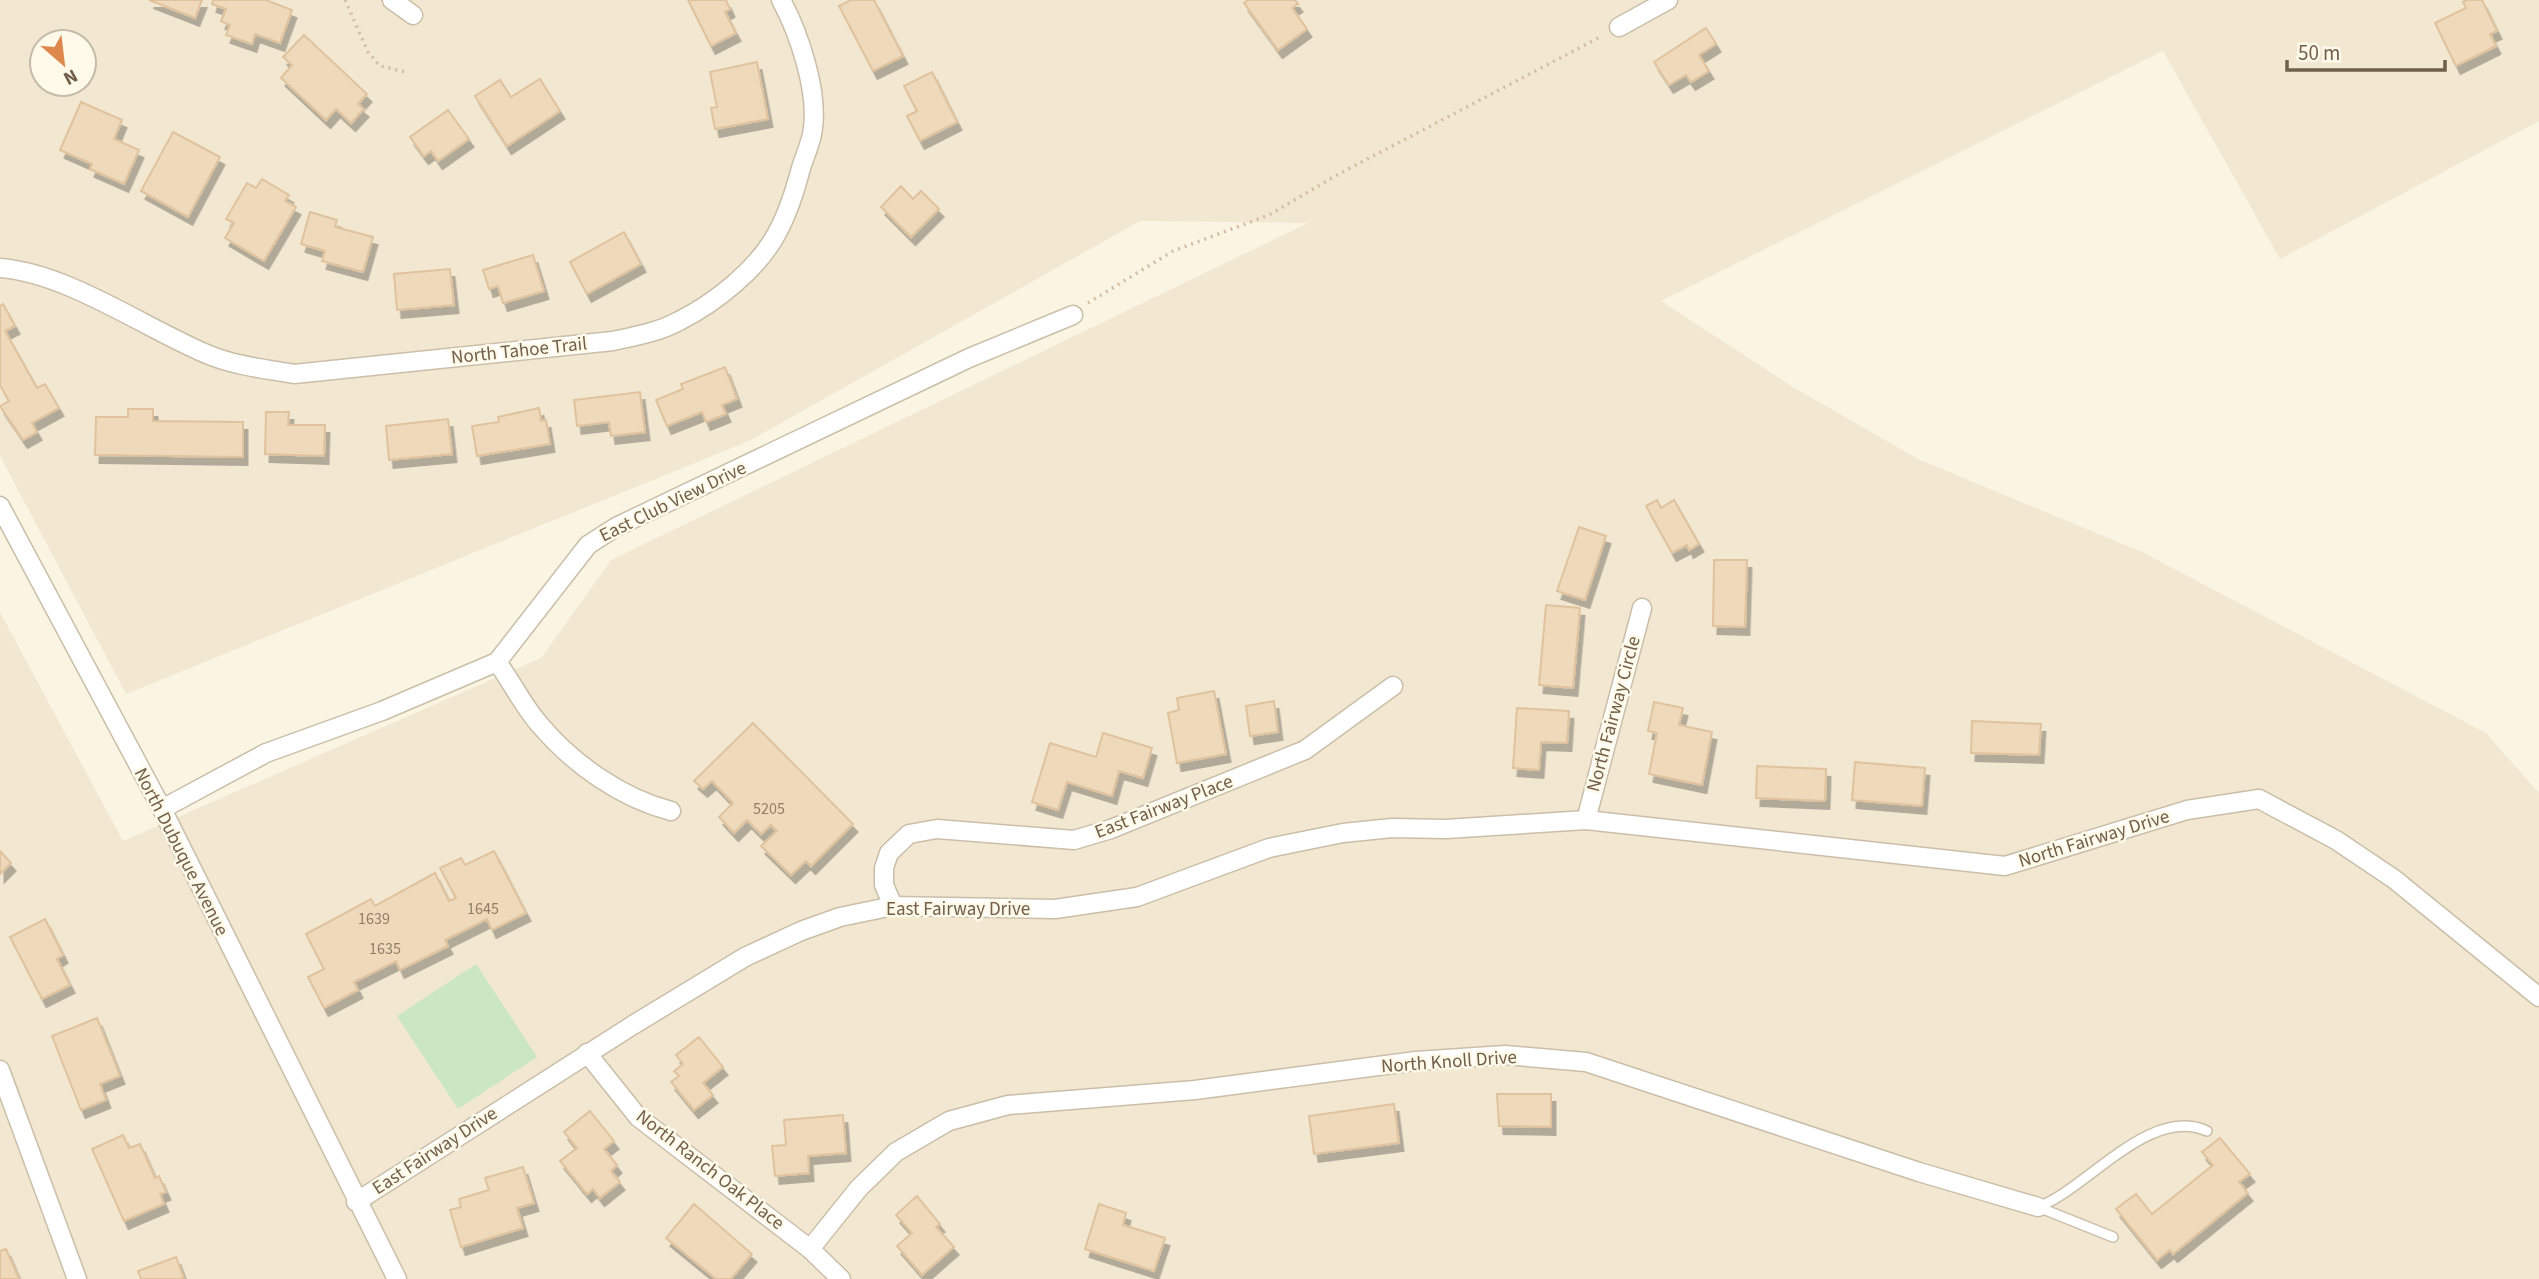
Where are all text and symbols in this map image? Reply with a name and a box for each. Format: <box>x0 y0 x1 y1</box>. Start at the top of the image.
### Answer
north arrow <box>28 28 98 98</box>
scale bar <box>2287 28 2444 72</box>
text: 50 m <box>2298 38 2340 68</box>
text: N <box>58 62 82 92</box>
street label: North Tahoe Trail <box>450 330 588 372</box>
street label: East Club View Drive <box>595 455 751 549</box>
street label: North Fairway Circle <box>1580 633 1648 795</box>
street label: North Dubuque Avenue <box>127 763 235 941</box>
street label: East Fairway Place <box>1091 768 1237 846</box>
house number: 5205 <box>753 798 785 820</box>
street label: North Fairway Drive <box>2015 803 2173 875</box>
street label: East Fairway Drive <box>886 896 1030 923</box>
house number: 1645 <box>467 898 499 920</box>
house number: 1639 <box>358 908 390 930</box>
house number: 1635 <box>369 938 401 960</box>
street label: North Knoll Drive <box>1380 1044 1518 1080</box>
street label: East Fairway Drive <box>367 1100 503 1202</box>
street label: North Ranch Oak Place <box>630 1103 790 1237</box>

